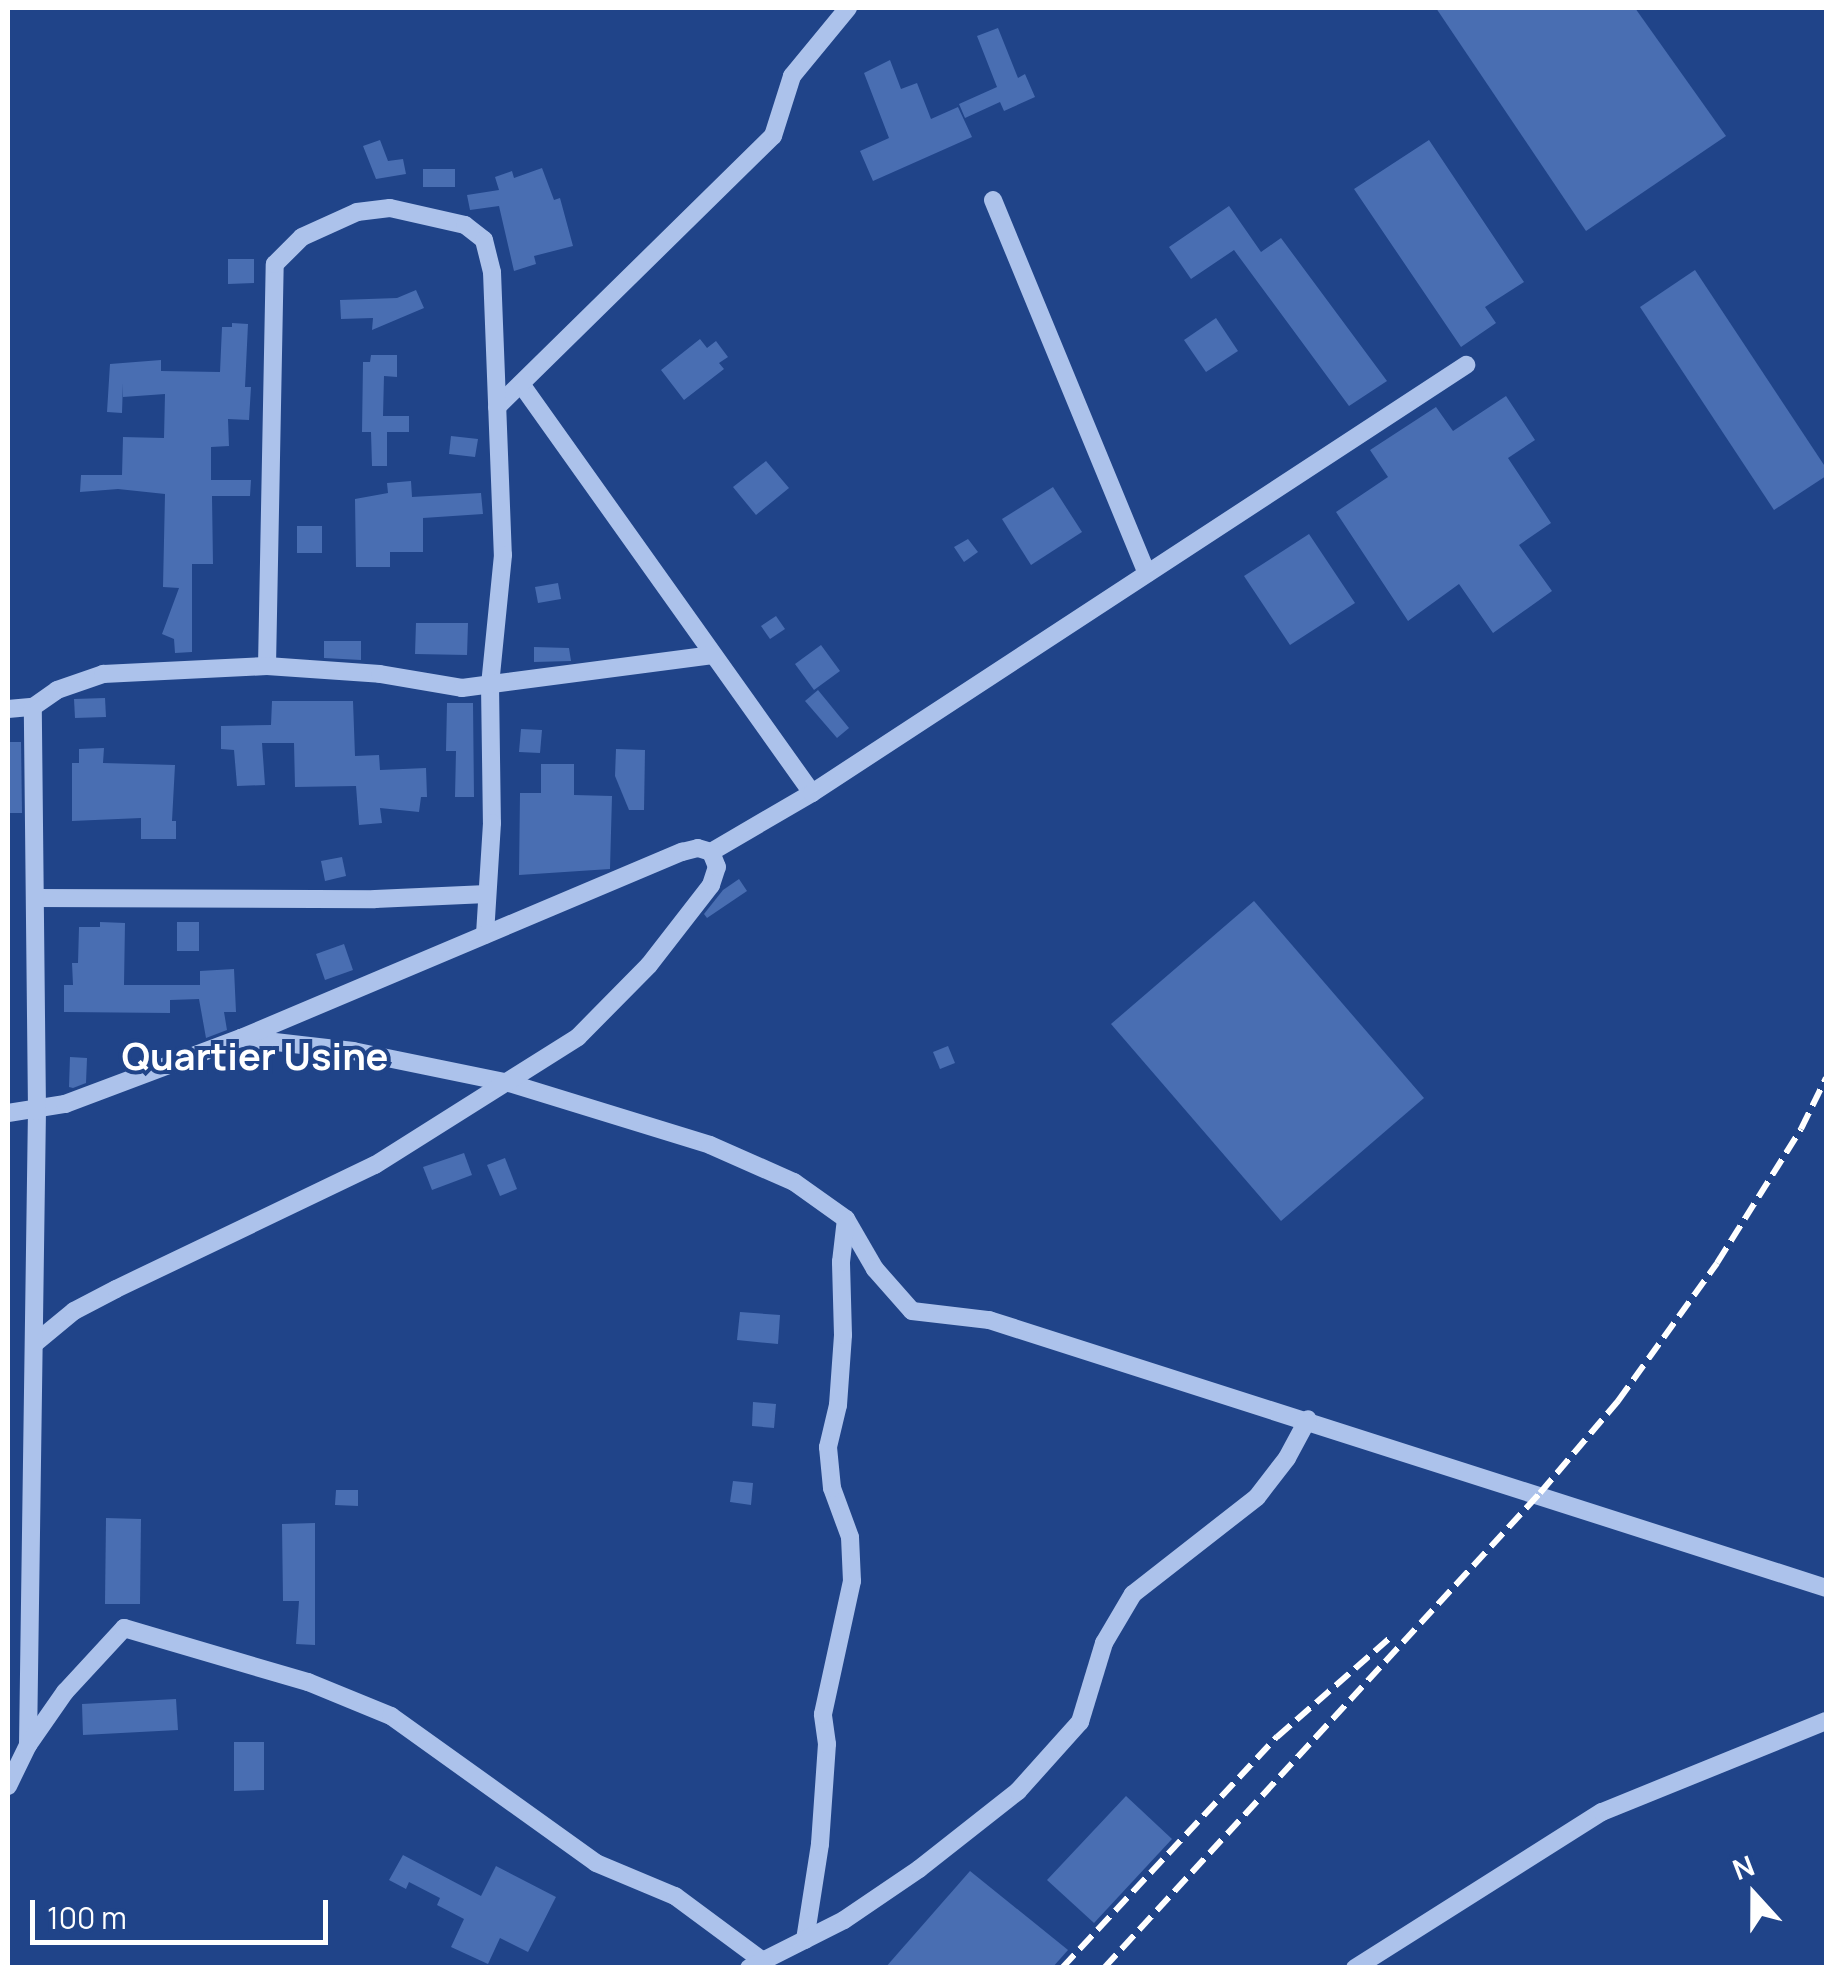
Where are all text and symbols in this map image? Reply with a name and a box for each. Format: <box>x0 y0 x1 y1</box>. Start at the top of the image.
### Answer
district label: Quartier Usine <box>122 1033 388 1079</box>
north arrow <box>1704 1845 1804 1945</box>
text: N <box>1727 1846 1759 1888</box>
scale bar <box>35 1880 332 1942</box>
text: 100 m <box>47 1897 127 1938</box>

